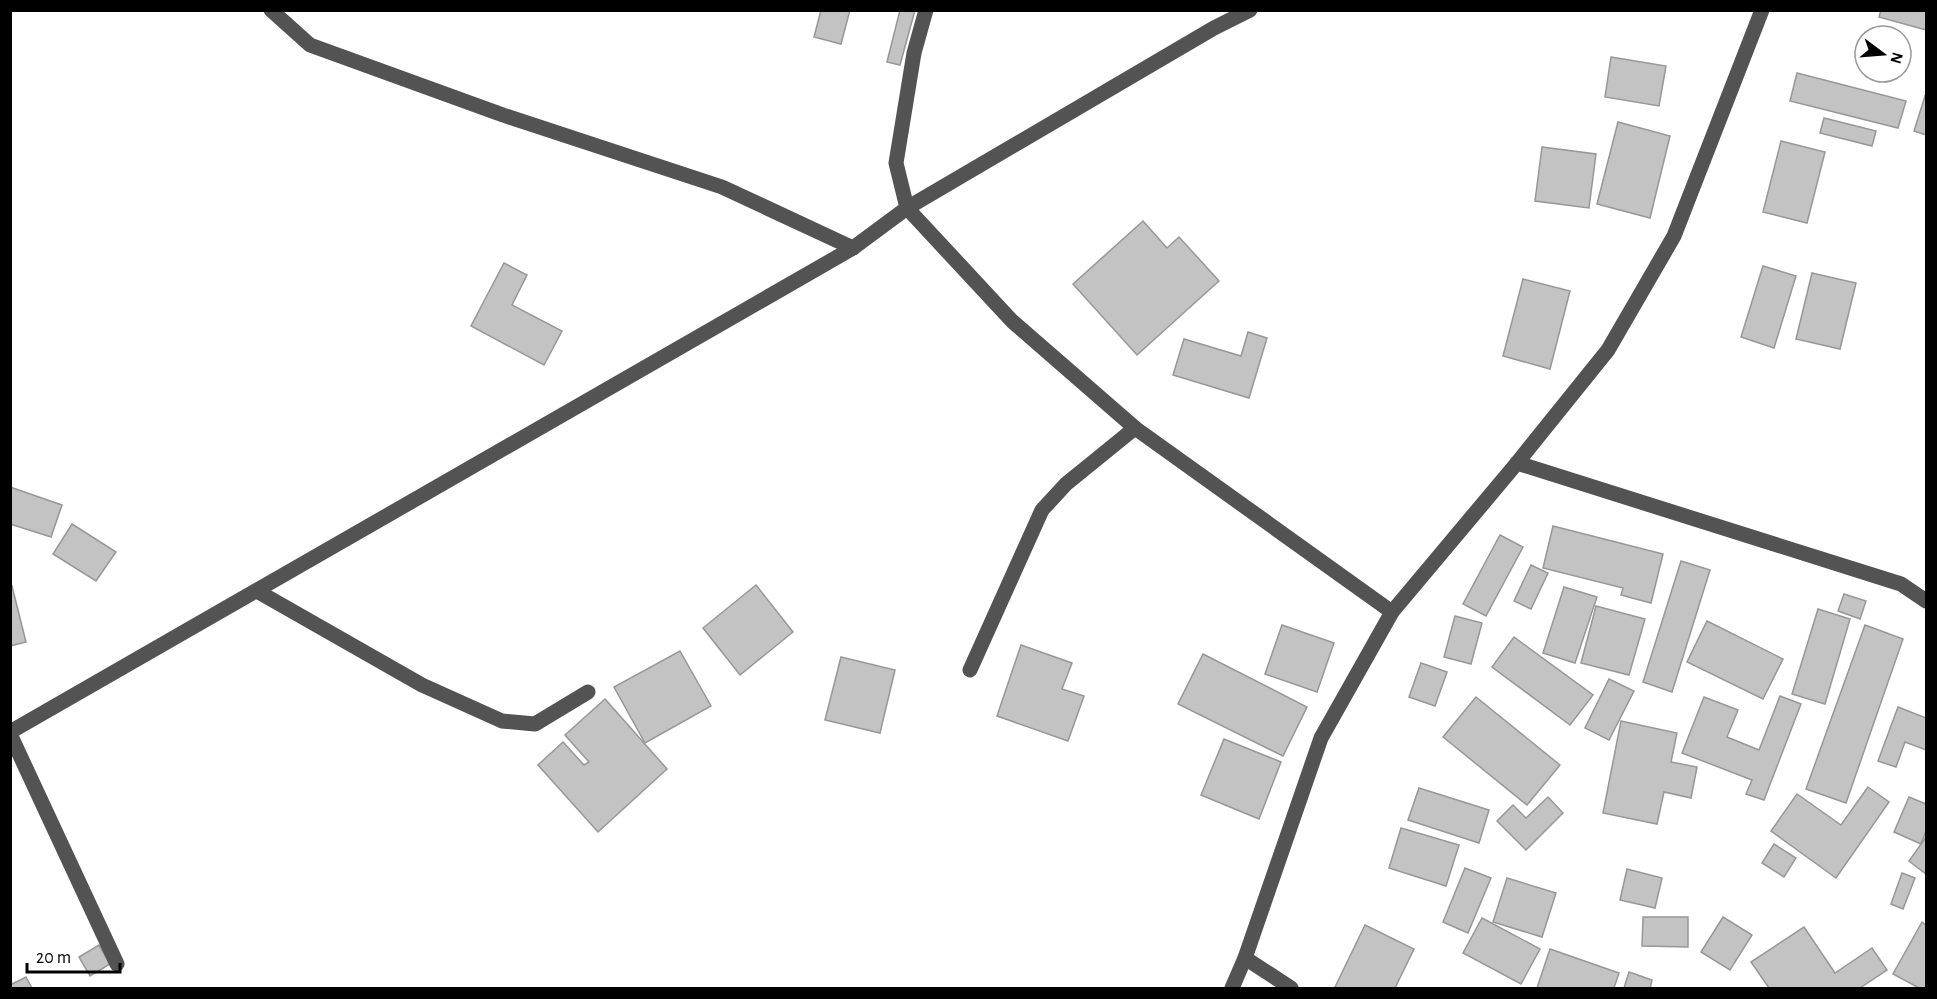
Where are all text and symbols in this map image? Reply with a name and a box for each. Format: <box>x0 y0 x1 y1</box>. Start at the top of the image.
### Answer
north arrow <box>1853 24 1913 84</box>
text: N <box>1887 50 1906 65</box>
scale bar <box>27 936 120 974</box>
text: 20 m <box>36 949 71 967</box>

